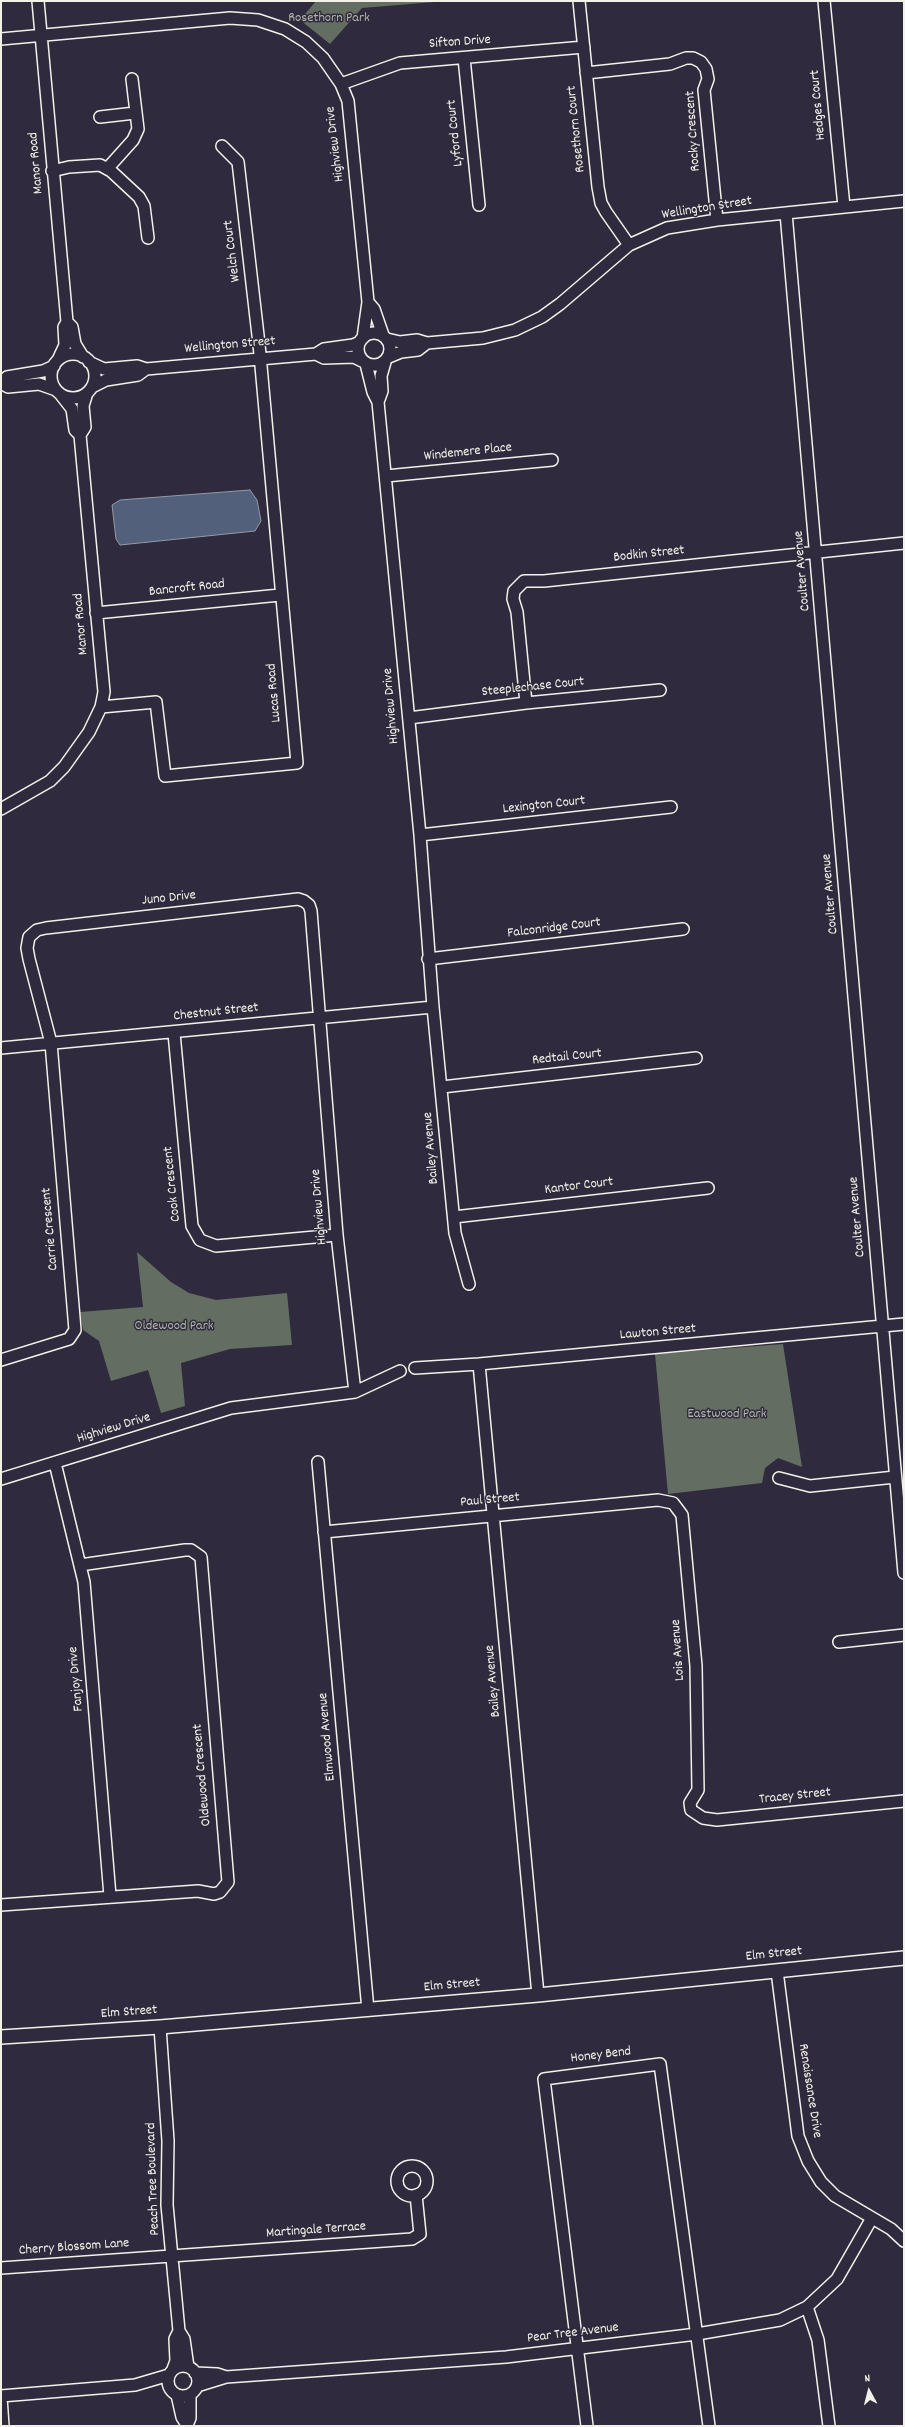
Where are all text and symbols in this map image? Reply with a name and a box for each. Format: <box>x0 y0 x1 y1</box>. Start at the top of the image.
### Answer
park label: Rosethorn Park <box>288 11 370 27</box>
street label: Sifton Drive <box>429 32 491 54</box>
street label: Hedges Court <box>808 69 830 141</box>
street label: Rosethorn Court <box>564 85 590 173</box>
street label: Rocky Crescent <box>683 90 705 172</box>
street label: Lyford Court <box>444 99 468 167</box>
street label: Highview Drive <box>323 105 349 183</box>
street label: Manor Road <box>26 131 48 195</box>
street label: Wellington Street <box>661 194 753 224</box>
street label: Welch Court <box>221 219 245 283</box>
street label: Wellington Street <box>184 334 276 358</box>
street label: Windemere Place <box>423 440 513 466</box>
street label: Coulter Avenue <box>791 530 815 612</box>
street label: Bodkin Street <box>613 543 685 567</box>
street label: Bancroft Road <box>148 577 226 601</box>
street label: Manor Road <box>71 592 93 656</box>
street label: Lucas Road <box>264 663 286 723</box>
street label: Highview Drive <box>380 667 404 745</box>
street label: Steeplechase Court <box>481 674 585 702</box>
street label: Lexington Court <box>502 793 586 819</box>
street label: Coulter Avenue <box>819 853 843 935</box>
street label: Juno Drive <box>141 888 197 910</box>
street label: Falconridge Court <box>506 915 602 943</box>
street label: Chestnut Street <box>173 1000 259 1026</box>
street label: Redtail Court <box>531 1046 603 1070</box>
street label: Bailey Avenue <box>420 1111 444 1185</box>
street label: Cook Crescent <box>161 1145 185 1223</box>
street label: Highview Drive <box>308 1168 332 1246</box>
street label: Kantor Court <box>544 1174 614 1200</box>
street label: Coulter Avenue <box>846 1176 870 1258</box>
street label: Carrie Crescent <box>39 1187 63 1271</box>
park label: Oldewood Park <box>134 1319 214 1335</box>
street label: Lawton Street <box>619 1321 697 1345</box>
park label: Eastwood Park <box>687 1407 767 1423</box>
street label: Highview Drive <box>75 1410 153 1448</box>
street label: Paul Street <box>460 1490 520 1512</box>
street label: Lois Avenue <box>668 1619 690 1681</box>
street label: Bailey Avenue <box>482 1644 506 1718</box>
street label: Fanjoy Drive <box>66 1646 88 1712</box>
street label: Elmwood Avenue <box>316 1692 340 1782</box>
street label: Oldewood Crescent <box>190 1723 216 1827</box>
street label: Tracey Street <box>758 1785 832 1809</box>
street label: Elm Street <box>745 1944 803 1966</box>
street label: Elm Street <box>423 1975 481 1997</box>
street label: Elm Street <box>100 2003 158 2023</box>
street label: Renaissance Drive <box>793 2043 825 2139</box>
street label: Honey Bend <box>570 2044 632 2068</box>
street label: Peach Tree Boulevard <box>144 2122 164 2236</box>
street label: Martingale Terrace <box>266 2219 366 2243</box>
street label: Cherry Blossom Lane <box>18 2236 130 2260</box>
street label: Pear Tree Avenue <box>526 2320 620 2348</box>
north arrow <box>849 2371 889 2411</box>
text: N <box>864 2371 871 2387</box>

